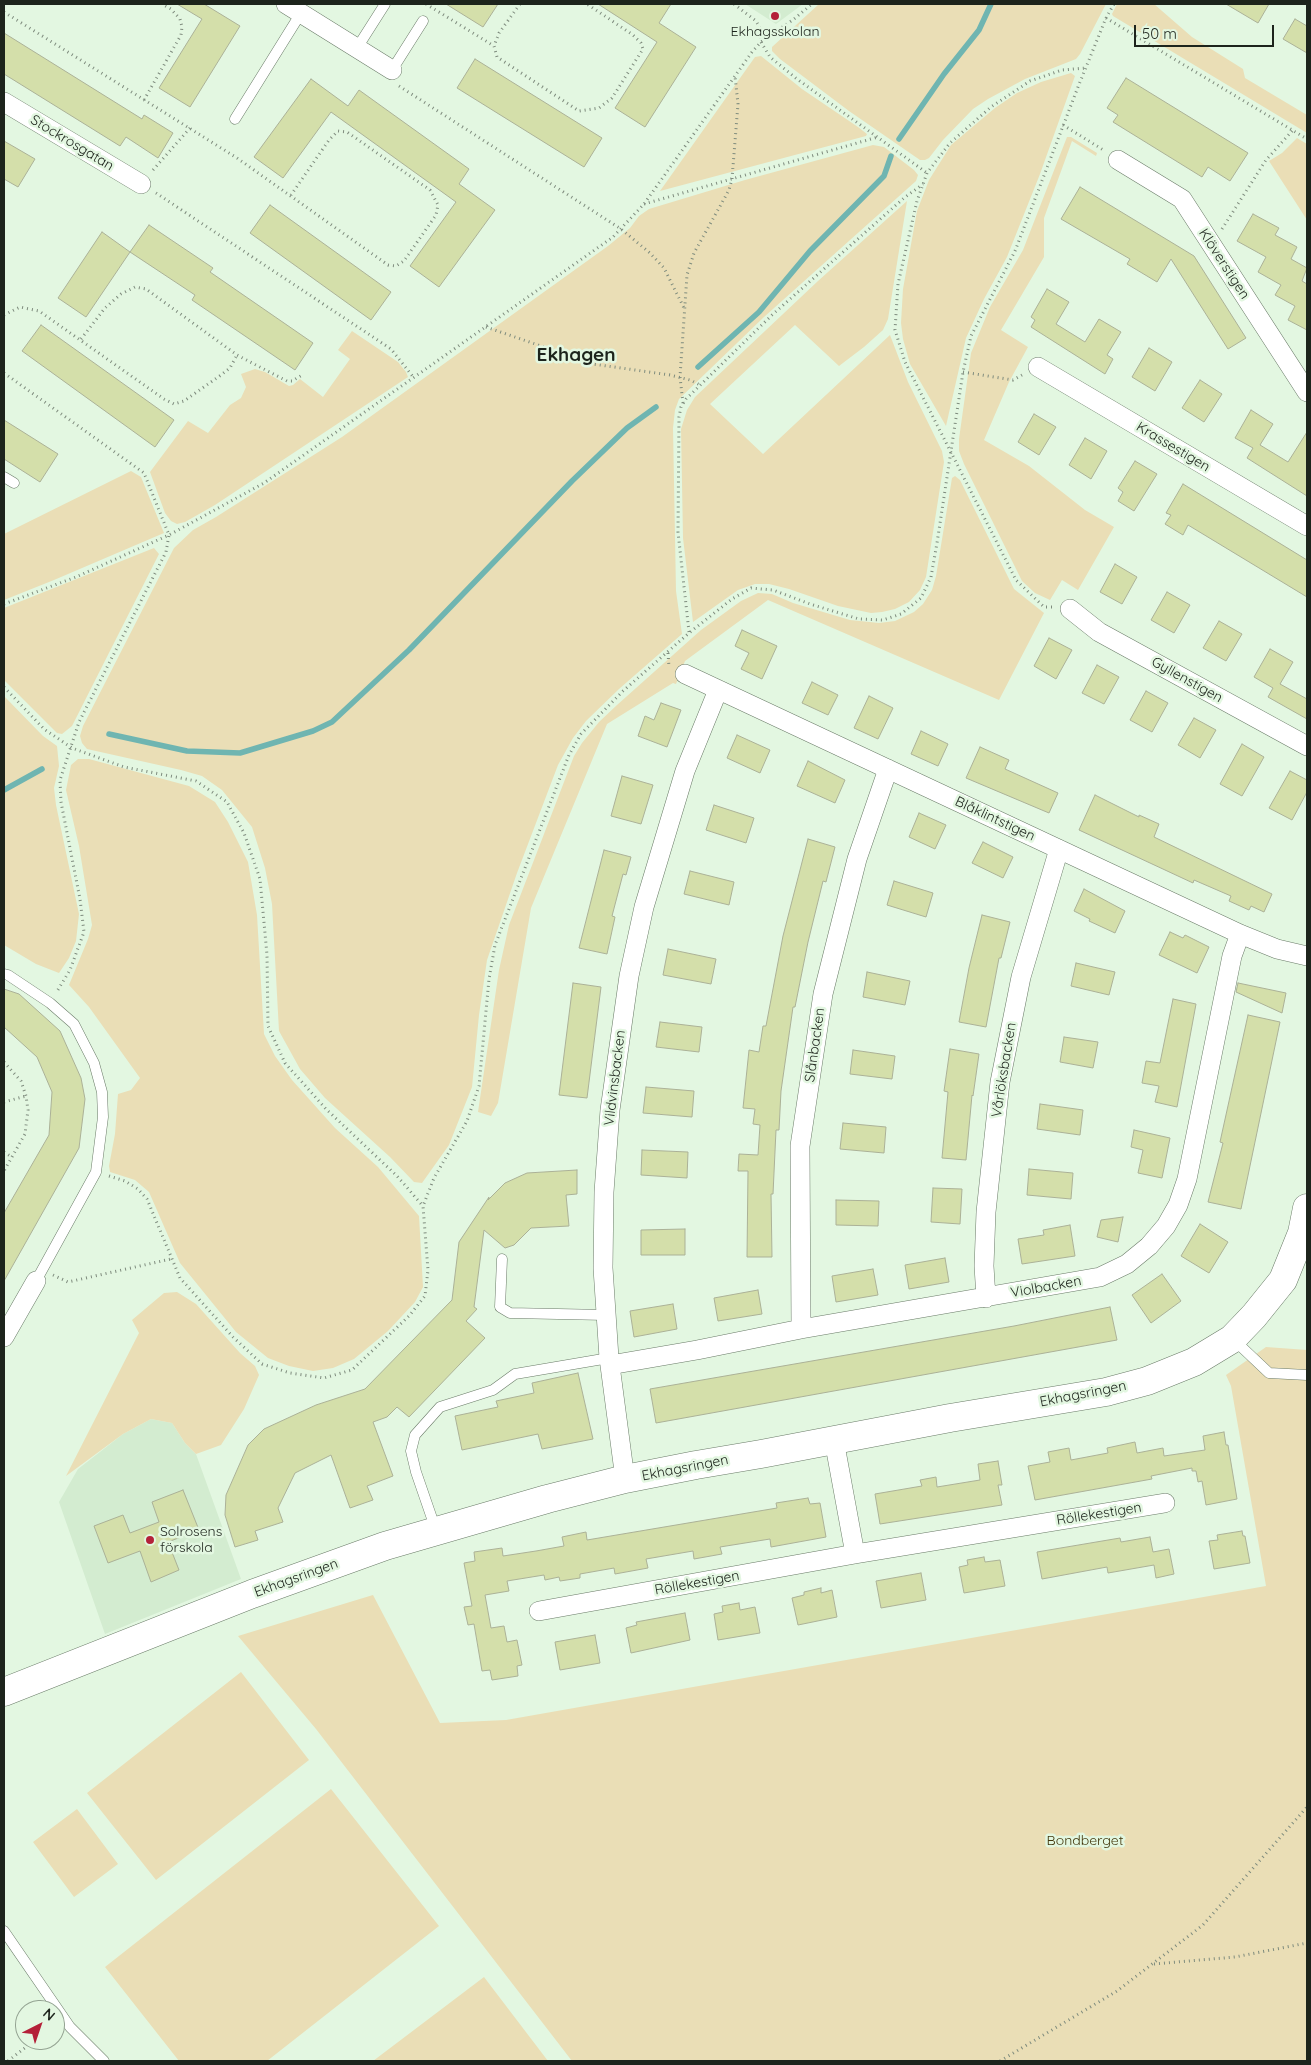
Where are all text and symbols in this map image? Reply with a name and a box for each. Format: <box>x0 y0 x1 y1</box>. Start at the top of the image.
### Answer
marker: Ekhagsskolan <box>769 10 781 22</box>
scale bar <box>1136 15 1276 47</box>
place label: Ekhagsskolan <box>731 24 819 40</box>
text: 50 m <box>1142 24 1177 43</box>
street label: Stockrosgatan <box>27 112 117 174</box>
street label: Klöverstigen <box>1195 226 1253 302</box>
district label: Ekhagen <box>537 344 615 366</box>
street label: Krassestigen <box>1133 418 1213 476</box>
street label: Gyllenstigen <box>1148 654 1226 706</box>
street label: Blåklintstigen <box>952 793 1038 845</box>
street label: Slånbacken <box>801 1007 829 1083</box>
street label: Vårlöksbacken <box>988 1021 1020 1119</box>
street label: Vildvinsbacken <box>601 1029 629 1127</box>
street label: Violbacken <box>1009 1273 1083 1301</box>
street label: Ekhagsringen <box>1038 1377 1128 1411</box>
street label: Ekhagsringen <box>640 1451 730 1485</box>
street label: Röllekestigen <box>1055 1499 1143 1529</box>
place label: Solrosens förskola <box>160 1524 222 1556</box>
marker: Solrosens förskola <box>144 1534 156 1546</box>
street label: Ekhagsringen <box>252 1555 340 1601</box>
street label: Röllekestigen <box>653 1567 741 1599</box>
park label: Bondberget <box>1047 1833 1123 1849</box>
north arrow <box>15 2000 65 2050</box>
text: N <box>39 2004 59 2025</box>

